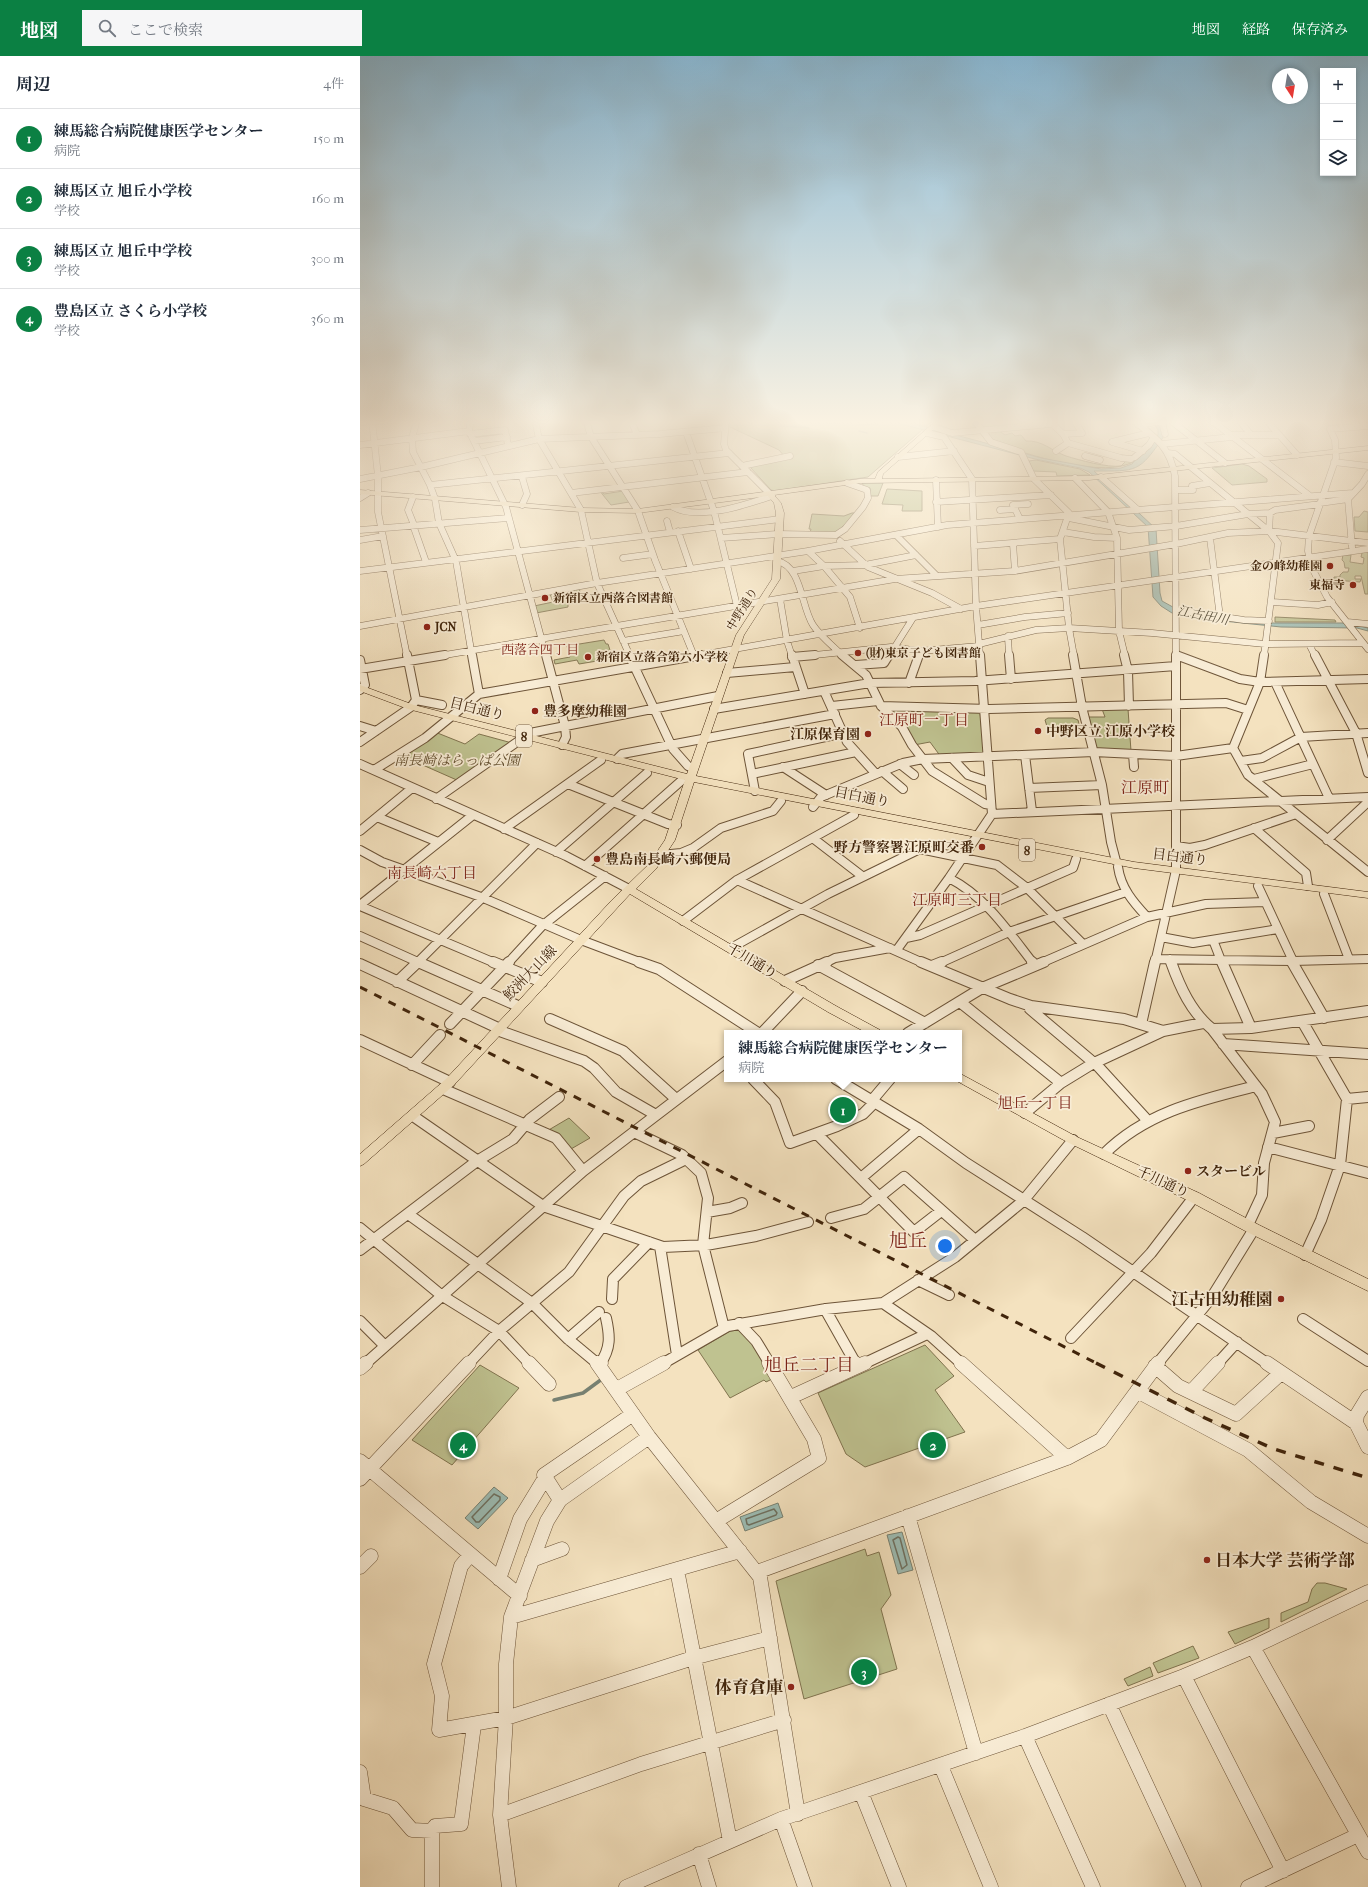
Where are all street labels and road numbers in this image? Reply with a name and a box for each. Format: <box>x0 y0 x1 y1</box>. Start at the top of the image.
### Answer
street label: 中野通り <box>723 585 761 633</box>
street label: 目白通り <box>448 694 506 724</box>
road number: 8 <box>516 725 532 747</box>
street label: 目白通り <box>833 783 891 811</box>
road number: 8 <box>1019 839 1035 861</box>
street label: 目白通り <box>1151 845 1209 869</box>
street label: 千川通り <box>724 939 780 983</box>
street label: 鮫洲大山線 <box>500 942 560 1004</box>
street label: 千川通り <box>1134 1162 1192 1202</box>

